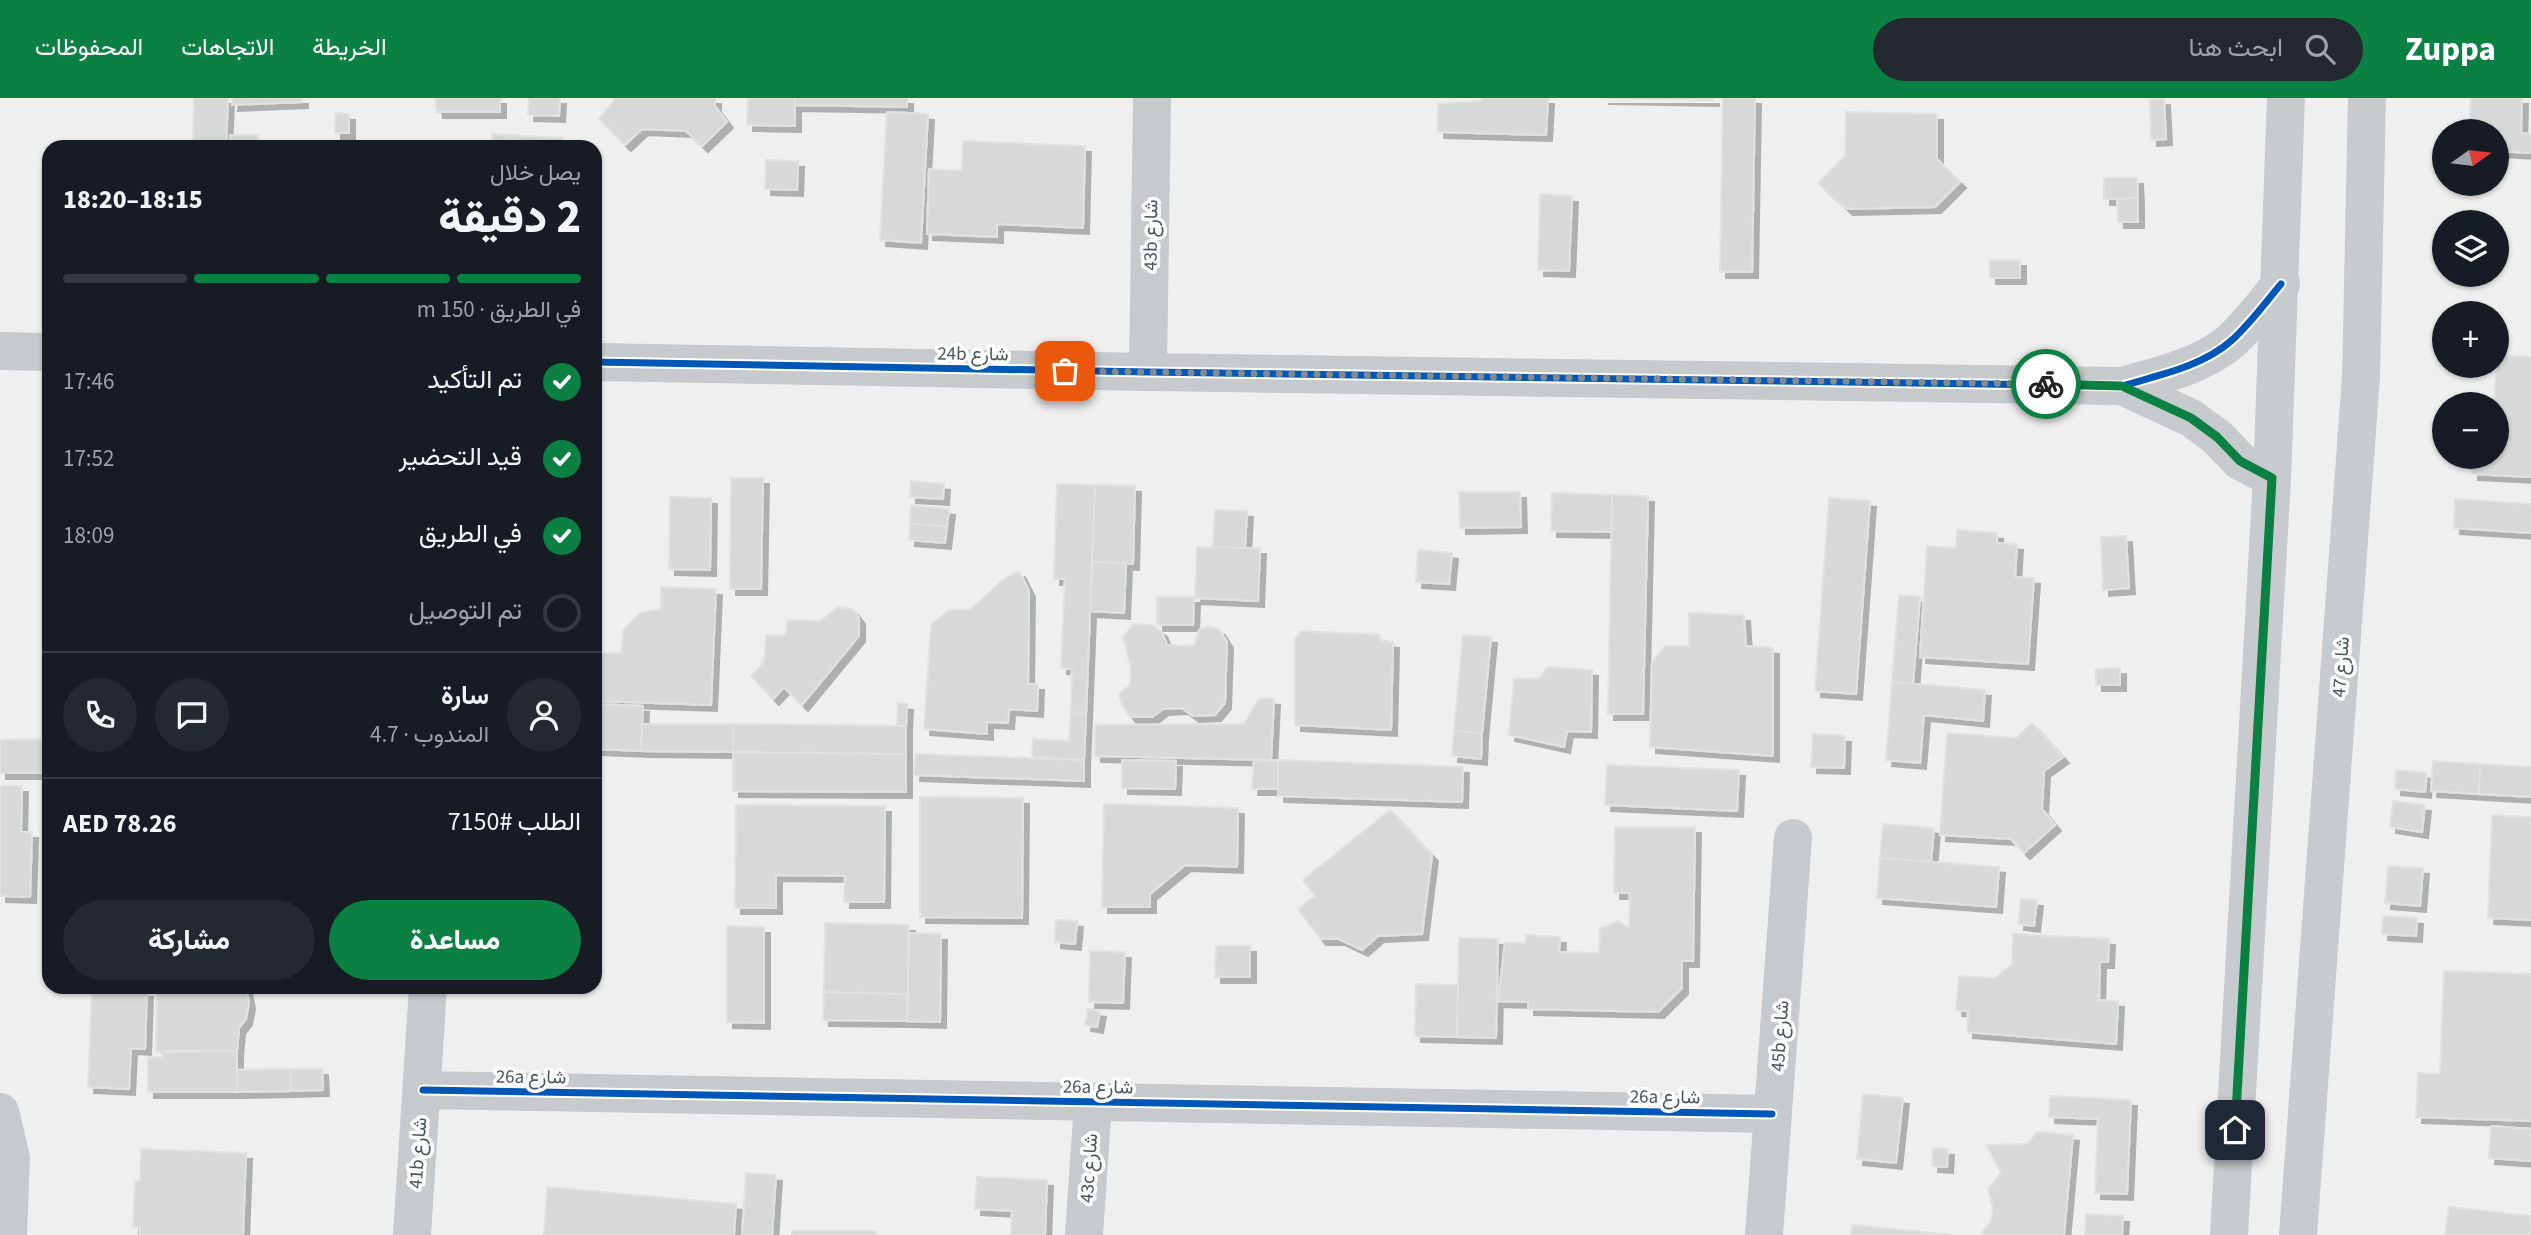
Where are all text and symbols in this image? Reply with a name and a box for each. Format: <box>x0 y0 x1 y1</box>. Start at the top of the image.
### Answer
search box <box>1873 18 2363 81</box>
text: Zuppa <box>2405 26 2496 73</box>
text: ابحث هنا <box>2189 29 2283 66</box>
text: المحفوظات <box>35 30 143 65</box>
text: الاتجاهات <box>181 30 274 65</box>
text: الخريطة <box>312 30 387 65</box>
icon: search <box>2301 30 2339 68</box>
north arrow <box>2432 119 2510 196</box>
map controls <box>2432 119 2509 469</box>
text: يصل خلال <box>490 156 581 189</box>
text: 18:15–18:20 <box>63 181 203 218</box>
text: 2 دقيقة <box>438 185 581 250</box>
street label: 43b شارع <box>1137 199 1166 271</box>
button: layers <box>2432 210 2509 287</box>
text: في الطريق · 150 m <box>417 293 581 326</box>
button: + <box>2432 301 2509 378</box>
street label: 24b شارع <box>937 340 1009 369</box>
pin <box>1035 341 1095 401</box>
courier <box>2011 349 2081 419</box>
icon: bag <box>1046 352 1084 390</box>
text: تم التأكيد <box>427 361 522 398</box>
icon: check <box>543 363 581 401</box>
text: 17:46 <box>63 365 114 398</box>
icon: bike <box>2027 365 2065 403</box>
button: − <box>2432 392 2509 469</box>
text: قيد التحضير <box>398 438 522 475</box>
icon: check <box>543 440 581 478</box>
text: 17:52 <box>63 442 114 475</box>
text: في الطريق <box>419 515 522 552</box>
icon: check <box>543 517 581 555</box>
text: 18:09 <box>63 519 114 552</box>
text: تم التوصيل <box>408 592 522 629</box>
street label: شارع 47 <box>2326 636 2357 698</box>
text: سارة <box>441 677 489 714</box>
button: phone <box>63 678 137 752</box>
button: chat <box>155 678 229 752</box>
button: person <box>507 678 581 752</box>
text: المندوب · 4.7 <box>370 718 489 751</box>
text: الطلب #7150 <box>448 803 581 840</box>
text: AED 78.26 <box>63 805 177 842</box>
button: مشاركة <box>63 900 315 980</box>
button: مساعدة <box>329 900 581 980</box>
street label: 45b شارع <box>1765 1000 1796 1073</box>
street label: 26a شارع <box>496 1063 566 1092</box>
street label: 26a شارع <box>1063 1073 1133 1102</box>
street label: 26a شارع <box>1630 1083 1700 1112</box>
pin <box>2205 1100 2265 1160</box>
icon: home <box>2216 1111 2254 1149</box>
street label: 41b شارع <box>403 1117 434 1190</box>
street label: 43c شارع <box>1074 1132 1105 1204</box>

